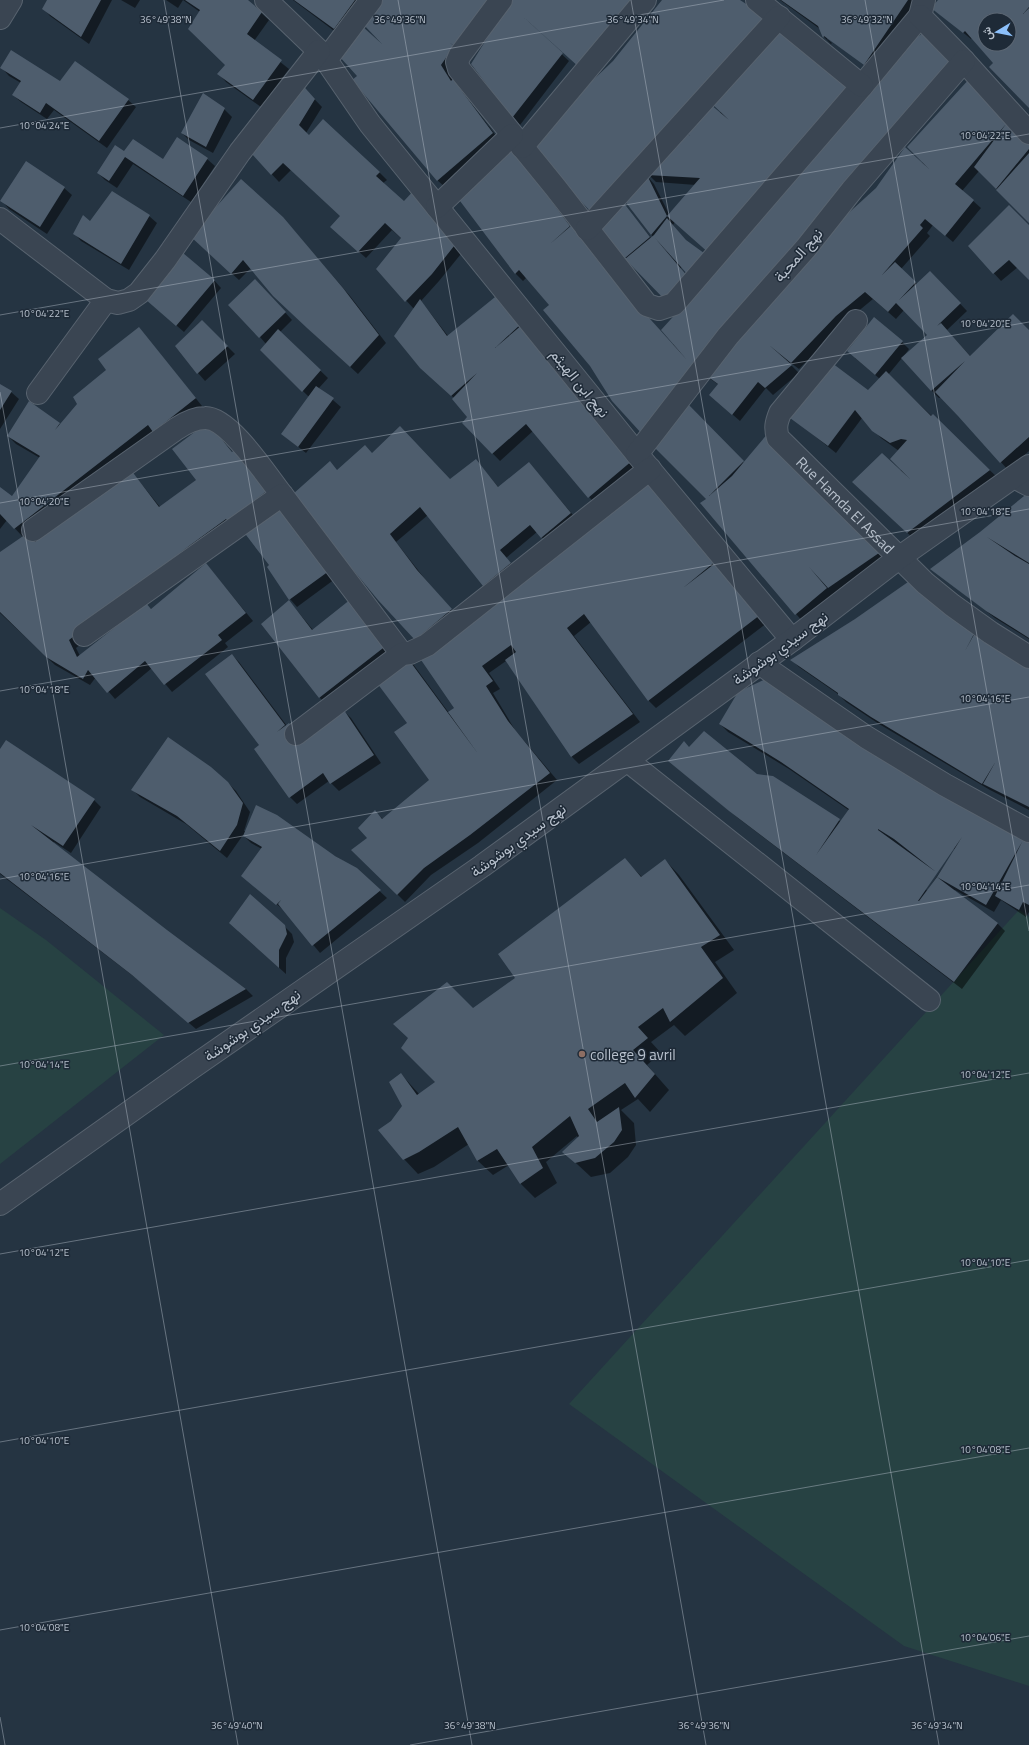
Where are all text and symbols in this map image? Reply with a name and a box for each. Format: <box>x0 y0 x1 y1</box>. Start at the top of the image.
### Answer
text: 36°49'38"N <box>140 12 192 27</box>
text: 36°49'36"N <box>374 12 426 27</box>
text: 36°49'34"N <box>607 12 659 27</box>
text: 36°49'32"N <box>841 12 893 27</box>
north arrow <box>977 12 1017 52</box>
text: ش <box>978 26 996 42</box>
text: 10°04'24"E <box>19 118 70 133</box>
text: 10°04'22"E <box>960 128 1011 143</box>
street label: نهج المحبة <box>768 223 828 287</box>
text: 10°04'22"E <box>19 306 70 321</box>
text: 10°04'20"E <box>960 316 1011 331</box>
street label: نهج ابن الهيثم <box>545 344 615 422</box>
street label: Rue Hamda El Assad <box>791 451 900 559</box>
text: 10°04'20"E <box>19 494 70 509</box>
text: 10°04'18"E <box>960 504 1011 519</box>
street label: نهج سيدي بوشوشة <box>727 605 834 692</box>
text: 10°04'18"E <box>19 682 70 697</box>
text: 10°04'16"E <box>960 691 1011 706</box>
street label: نهج سيدي بوشوشة <box>465 797 572 884</box>
text: 10°04'16"E <box>19 869 70 884</box>
text: 10°04'14"E <box>960 879 1011 894</box>
street label: نهج سيدي بوشوشة <box>199 983 306 1069</box>
place label: college 9 avril <box>590 1043 676 1066</box>
marker: college 9 avril <box>577 1049 587 1059</box>
text: 10°04'14"E <box>19 1057 70 1072</box>
text: 10°04'12"E <box>960 1067 1011 1082</box>
text: 10°04'12"E <box>19 1245 70 1260</box>
text: 10°04'10"E <box>960 1255 1011 1270</box>
text: 10°04'10"E <box>19 1433 70 1448</box>
text: 10°04'08"E <box>960 1442 1011 1457</box>
text: 10°04'08"E <box>19 1620 70 1635</box>
text: 10°04'06"E <box>960 1630 1011 1645</box>
text: 36°49'40"N <box>211 1718 263 1733</box>
text: 36°49'38"N <box>444 1718 496 1733</box>
text: 36°49'36"N <box>678 1718 730 1733</box>
text: 36°49'34"N <box>911 1718 963 1733</box>

